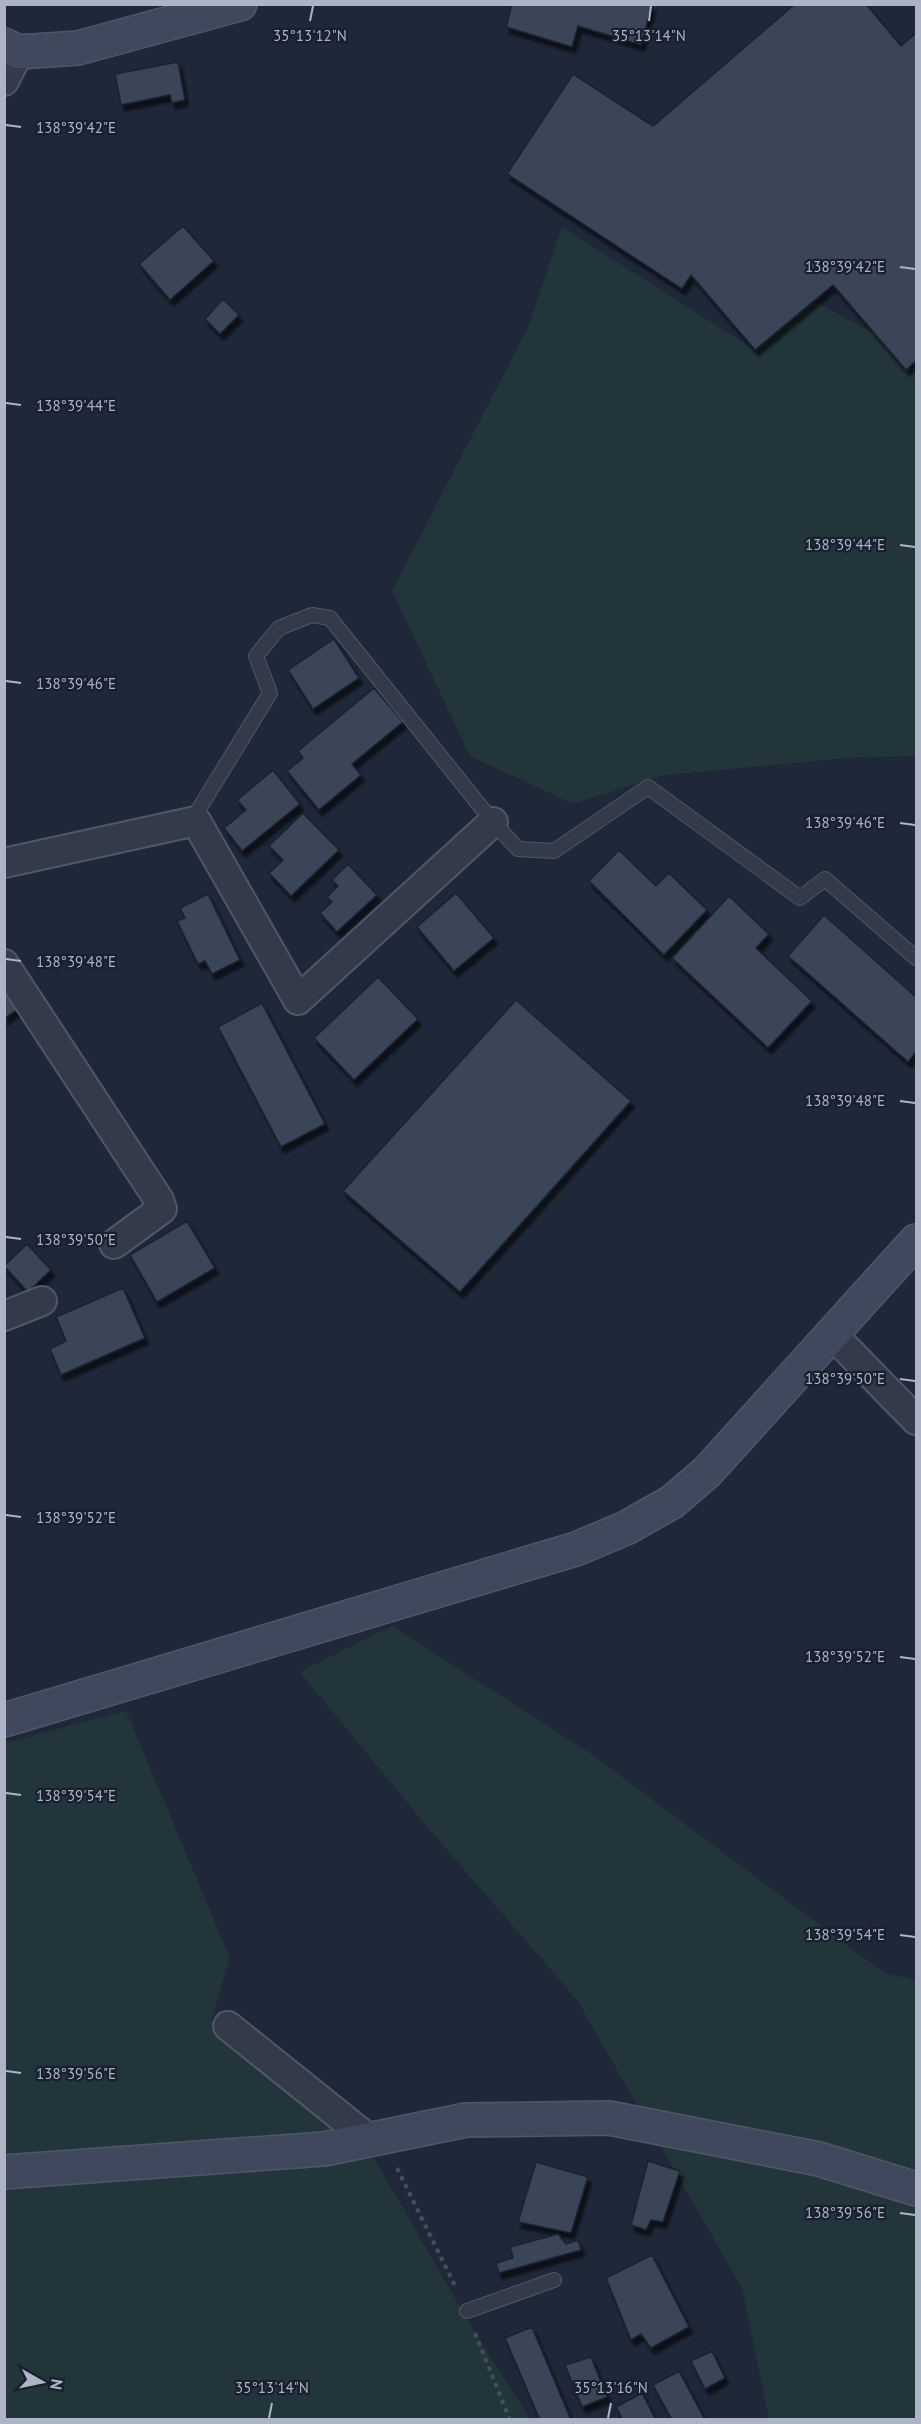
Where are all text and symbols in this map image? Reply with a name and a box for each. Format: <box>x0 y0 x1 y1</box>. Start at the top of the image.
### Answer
text: 35°13'12"N <box>273 26 347 45</box>
text: 35°13'14"N <box>612 26 686 45</box>
text: 138°39'42"E <box>36 118 116 137</box>
text: 138°39'42"E <box>805 257 885 276</box>
text: 138°39'44"E <box>36 396 116 415</box>
text: 138°39'44"E <box>805 535 885 554</box>
text: 138°39'46"E <box>36 674 116 693</box>
text: 138°39'46"E <box>805 813 885 832</box>
text: 138°39'48"E <box>36 952 116 971</box>
text: 138°39'48"E <box>805 1091 885 1110</box>
text: 138°39'50"E <box>36 1230 116 1249</box>
text: 138°39'50"E <box>805 1369 885 1388</box>
text: 138°39'52"E <box>36 1508 116 1527</box>
text: 138°39'52"E <box>805 1647 885 1666</box>
text: 138°39'54"E <box>36 1786 116 1805</box>
text: 138°39'54"E <box>805 1925 885 1944</box>
text: 138°39'56"E <box>36 2064 116 2083</box>
text: 138°39'56"E <box>805 2203 885 2222</box>
north arrow <box>12 2352 72 2412</box>
text: N <box>46 2378 68 2391</box>
text: 35°13'14"N <box>235 2378 309 2397</box>
text: 35°13'16"N <box>574 2378 648 2397</box>

